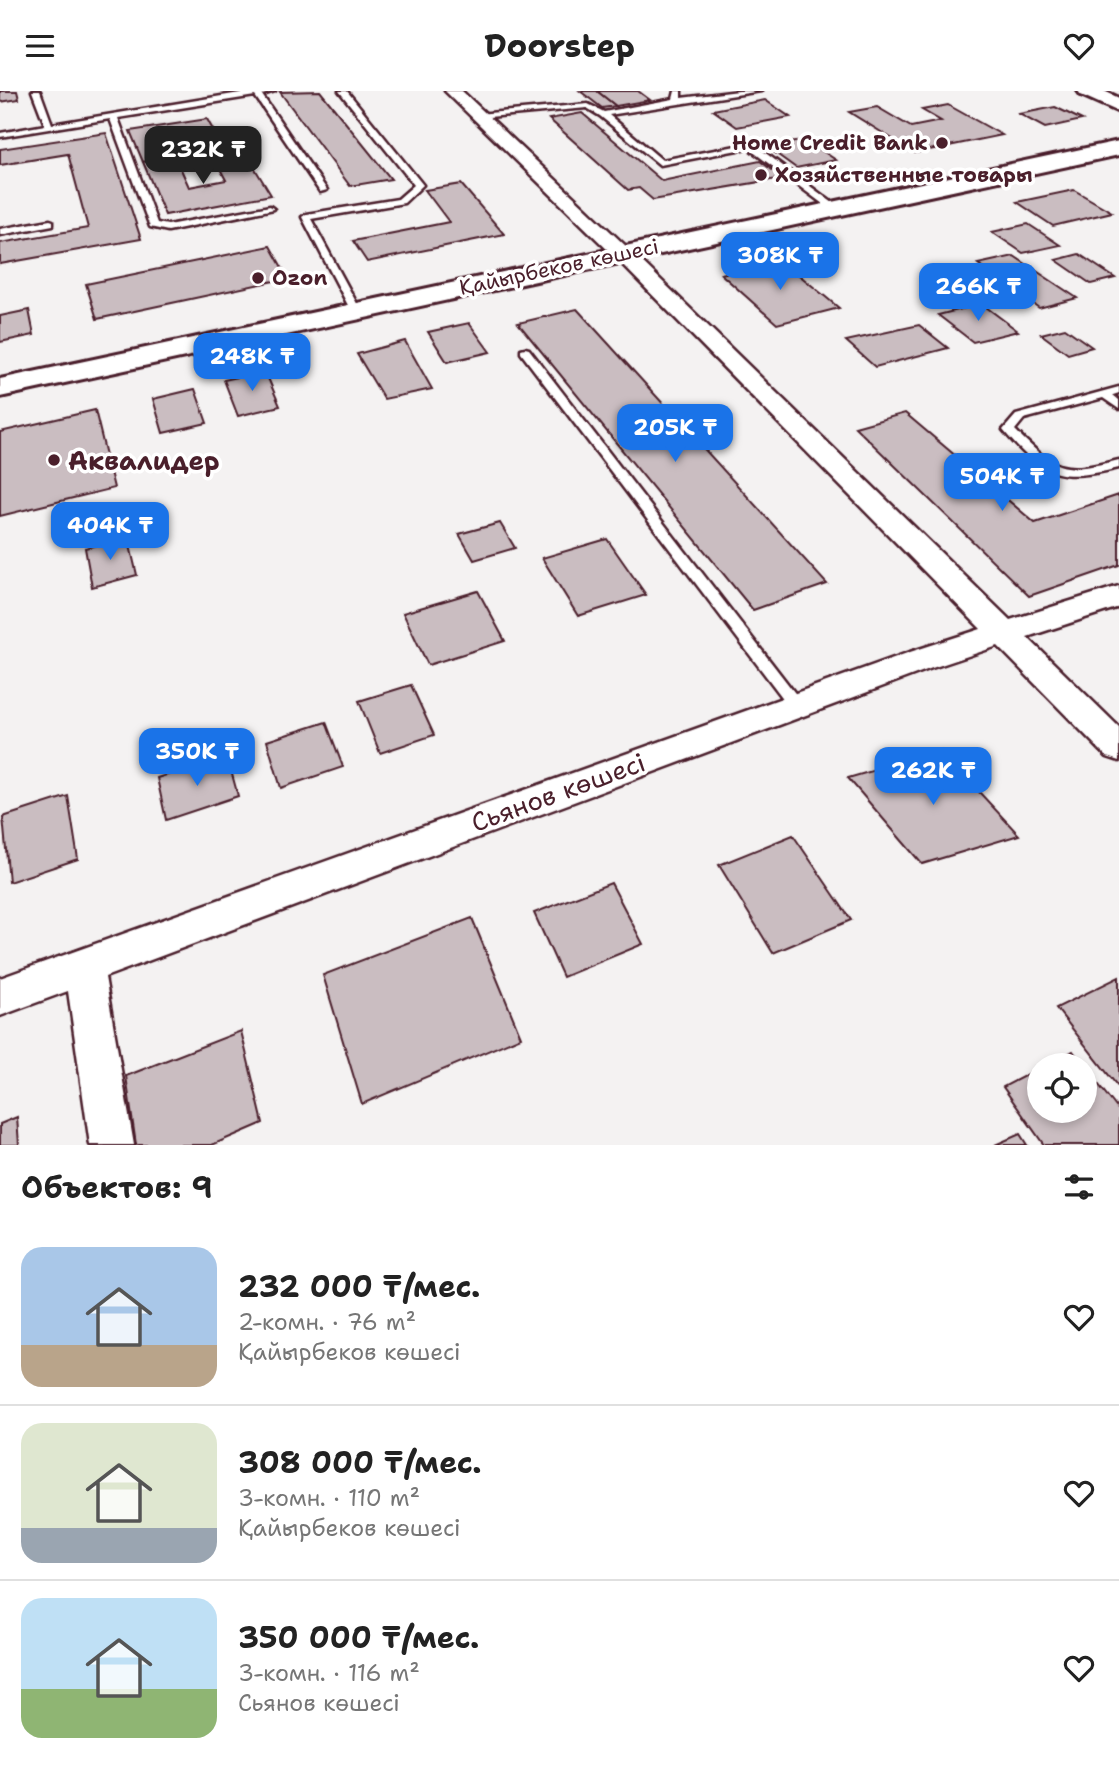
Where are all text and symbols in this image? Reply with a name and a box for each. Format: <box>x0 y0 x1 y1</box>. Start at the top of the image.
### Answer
text: Doorstep <box>484 24 635 67</box>
icon: menu <box>21 27 59 65</box>
icon: heart <box>1060 27 1098 65</box>
pin: 232K ₸ <box>146 127 260 186</box>
place label: Home Credit Bank <box>732 129 928 157</box>
text: 232K ₸ <box>160 134 246 164</box>
marker: Home Credit Bank <box>934 135 950 151</box>
place label: Хозяйственные товары <box>775 161 1033 189</box>
marker: Хозяйственные товары <box>753 167 769 183</box>
street label: Қайырбеков көшесі <box>457 232 661 302</box>
pin: 308K ₸ <box>723 233 837 292</box>
text: 308K ₸ <box>737 240 823 270</box>
place label: Ozon <box>272 264 327 292</box>
pin: 266K ₸ <box>921 264 1035 323</box>
marker: Ozon <box>250 270 266 286</box>
text: 266K ₸ <box>935 271 1021 301</box>
pin: 248K ₸ <box>195 334 309 393</box>
text: 248K ₸ <box>209 341 295 371</box>
pin: 205K ₸ <box>618 405 732 464</box>
text: 205K ₸ <box>633 412 717 442</box>
place label: Аквалидер <box>68 443 220 478</box>
marker: Аквалидер <box>46 452 62 468</box>
pin: 504K ₸ <box>945 453 1059 513</box>
text: 504K ₸ <box>960 461 1044 491</box>
pin: 404K ₸ <box>53 503 167 562</box>
text: 404K ₸ <box>67 510 153 540</box>
pin: 350K ₸ <box>140 729 254 788</box>
text: 350K ₸ <box>155 736 239 766</box>
street label: Сьянов көшесі <box>466 744 650 840</box>
pin: 262K ₸ <box>876 747 990 807</box>
text: 262K ₸ <box>890 755 976 785</box>
map controls <box>1027 1053 1097 1123</box>
button: locate <box>1027 1053 1097 1123</box>
text: Объектов: 9 <box>21 1167 213 1208</box>
icon: filters <box>1060 1168 1098 1206</box>
text: 232 000 ₸/мес. <box>238 1266 480 1307</box>
icon: home <box>77 1275 161 1359</box>
icon: heart <box>1060 1298 1098 1336</box>
text: 2-комн. · 76 m² <box>238 1307 416 1337</box>
text: Қайырбеков көшесі <box>238 1337 461 1367</box>
text: 308 000 ₸/мес. <box>238 1442 482 1483</box>
icon: home <box>77 1451 161 1535</box>
icon: heart <box>1060 1474 1098 1512</box>
text: 3-комн. · 110 m² <box>238 1483 420 1513</box>
text: Қайырбеков көшесі <box>238 1513 461 1543</box>
text: 350 000 ₸/мес. <box>238 1617 479 1658</box>
icon: home <box>77 1626 161 1710</box>
icon: heart <box>1060 1649 1098 1687</box>
text: 3-комн. · 116 m² <box>238 1658 420 1688</box>
text: Сьянов көшесі <box>238 1688 400 1718</box>

